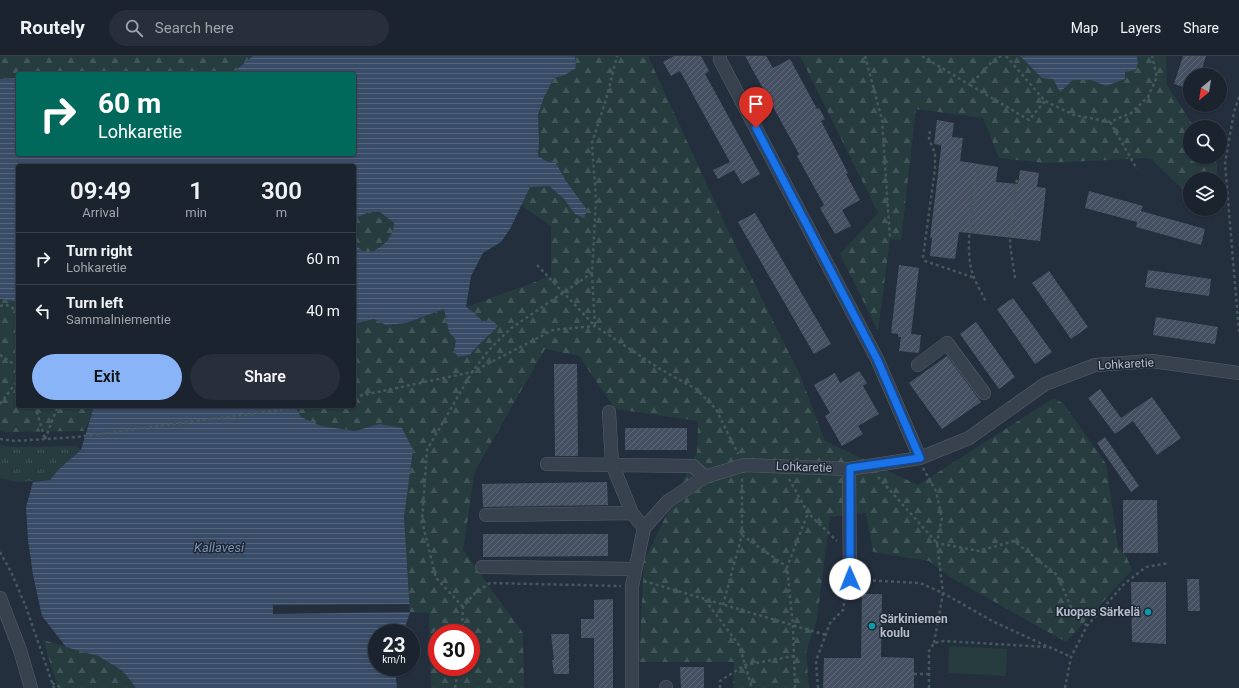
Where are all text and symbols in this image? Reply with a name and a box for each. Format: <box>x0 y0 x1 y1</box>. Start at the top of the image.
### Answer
search box <box>109 10 389 46</box>
text: Routely <box>20 16 85 39</box>
icon: search <box>123 17 145 39</box>
text: Search here <box>155 19 234 37</box>
text: Map <box>1071 20 1098 36</box>
text: Layers <box>1120 20 1161 36</box>
text: Share <box>1183 20 1219 36</box>
north arrow <box>1183 68 1227 112</box>
map controls <box>1183 68 1227 216</box>
text: 60 m <box>98 87 161 120</box>
pin <box>739 87 773 128</box>
icon: right <box>32 88 84 140</box>
icon: arrive <box>745 93 767 115</box>
button: search <box>1183 120 1227 164</box>
text: Lohkaretie <box>98 121 182 142</box>
button: layers <box>1183 172 1227 216</box>
text: 09:49 <box>70 177 131 205</box>
text: 1 <box>189 177 203 205</box>
text: 300 <box>261 177 302 205</box>
text: Arrival <box>82 205 119 220</box>
text: min <box>185 205 207 220</box>
text: m <box>276 205 287 220</box>
text: Turn right <box>66 242 132 260</box>
icon: right <box>32 248 54 270</box>
text: 60 m <box>306 250 340 268</box>
text: Lohkaretie <box>66 260 127 275</box>
text: Turn left <box>66 294 123 312</box>
icon: left <box>32 300 54 322</box>
text: 40 m <box>306 302 340 320</box>
text: Sammalniementie <box>66 312 171 327</box>
button: Exit <box>32 354 182 400</box>
button: Share <box>190 354 340 400</box>
street label: Lohkaretie <box>1098 356 1154 372</box>
street label: Lohkaretie <box>776 459 832 475</box>
water label: Kallavesi <box>194 540 245 555</box>
position arrow <box>829 558 871 600</box>
place label: Kuopas Särkelä <box>1056 605 1141 619</box>
marker: Kuopas Särkelä <box>1143 607 1153 617</box>
place label: Särkiniemen koulu <box>880 612 948 640</box>
marker: Särkiniemen koulu <box>867 621 877 631</box>
speed limit sign: 30 <box>428 624 480 676</box>
text: 23 <box>383 633 405 657</box>
text: km/h <box>382 654 406 665</box>

